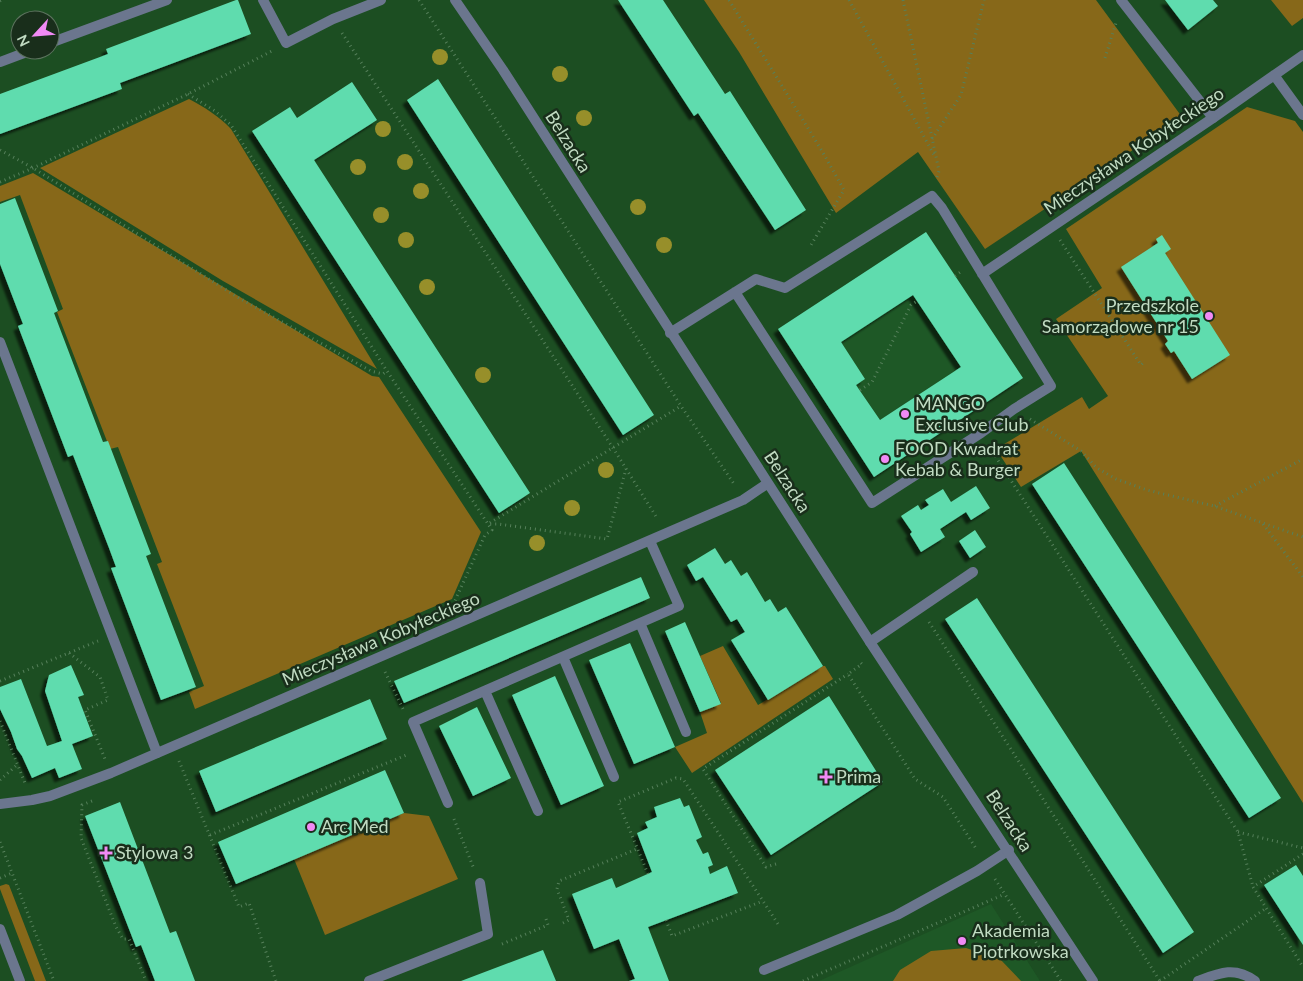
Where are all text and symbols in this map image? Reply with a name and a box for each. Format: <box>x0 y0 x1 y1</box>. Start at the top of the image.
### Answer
north arrow <box>10 10 60 60</box>
text: N <box>13 32 33 49</box>
street label: Mieczysława Kobyłeckiego <box>1039 82 1228 219</box>
street label: Belzacka <box>541 106 596 177</box>
place label: Przedszkole Samorządowe nr 15 <box>1042 294 1199 337</box>
marker: Przedszkole Samorządowe nr 15 <box>1203 310 1215 322</box>
place label: MANGO Exclusive Club <box>915 392 1028 435</box>
marker: MANGO Exclusive Club <box>899 408 911 420</box>
place label: FOOD Kwadrat Kebab & Burger <box>895 437 1020 480</box>
street label: Belzacka <box>760 447 816 516</box>
marker: FOOD Kwadrat Kebab & Burger <box>879 453 891 465</box>
street label: Mieczysława Kobyłeckiego <box>278 586 483 690</box>
place label: Prima <box>836 765 881 787</box>
marker: Prima <box>820 771 832 783</box>
street label: Belzacka <box>982 786 1038 855</box>
place label: Arc Med <box>321 815 389 837</box>
marker: Arc Med <box>305 821 317 833</box>
place label: Stylowa 3 <box>116 841 193 863</box>
marker: Stylowa 3 <box>100 847 112 859</box>
place label: Akademia Piotrkowska <box>972 919 1069 962</box>
marker: Akademia Piotrkowska <box>956 935 968 947</box>

